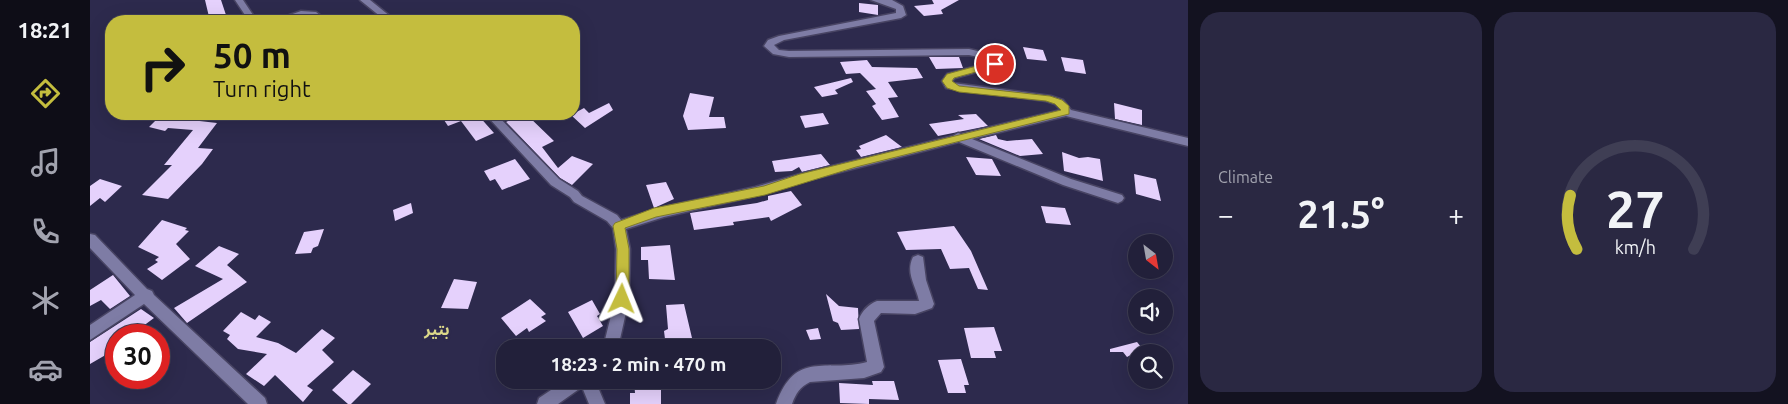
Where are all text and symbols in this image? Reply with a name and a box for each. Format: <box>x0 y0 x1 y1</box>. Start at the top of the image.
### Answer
text: 18:21 <box>17 17 73 42</box>
icon: right <box>130 35 195 100</box>
text: 50 m <box>213 35 291 75</box>
pin <box>974 43 1016 85</box>
icon: arrive <box>981 50 1009 78</box>
icon: directions <box>28 76 63 111</box>
text: Turn right <box>213 76 311 101</box>
icon: music <box>28 145 63 180</box>
text: Climate <box>1218 168 1273 186</box>
text: 27 <box>1606 180 1664 238</box>
text: 21.5° <box>1297 193 1385 235</box>
text: − <box>1218 199 1234 230</box>
text: + <box>1448 199 1464 230</box>
icon: phone <box>28 214 63 249</box>
north arrow <box>1128 234 1172 279</box>
map controls <box>1128 234 1173 389</box>
text: km/h <box>1614 237 1656 257</box>
position arrow <box>595 272 647 324</box>
icon: climate <box>28 283 63 318</box>
button: sound <box>1128 289 1173 334</box>
district label: بتير <box>423 320 450 339</box>
speed limit sign: 30 <box>105 324 170 389</box>
button: search <box>1128 344 1173 389</box>
icon: car <box>28 352 63 387</box>
text: 18:23 · 2 min · 470 m <box>551 353 726 375</box>

